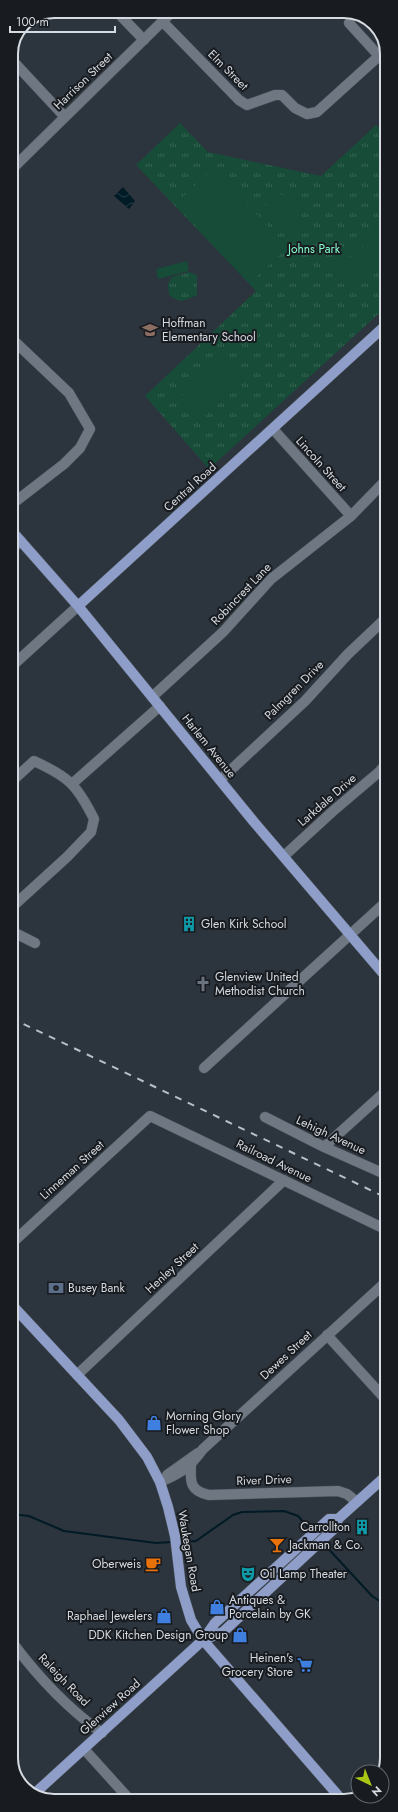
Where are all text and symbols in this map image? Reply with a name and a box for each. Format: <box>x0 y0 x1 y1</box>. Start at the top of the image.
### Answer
scale bar <box>10 8 115 34</box>
text: 100 m <box>16 13 49 31</box>
street label: Elm Street <box>204 46 252 94</box>
street label: Harrison Street <box>50 48 117 114</box>
park label: Johns Park <box>286 240 341 258</box>
place label: Hoffman Elementary School <box>162 314 256 346</box>
school or university icon: Hoffman Elementary School <box>141 321 159 339</box>
street label: Lincoln Street <box>291 433 351 496</box>
street label: Central Road <box>160 458 220 516</box>
street label: Robincrest Lane <box>207 559 275 629</box>
street label: Palmgren Drive <box>260 656 328 724</box>
street label: Harlem Avenue <box>178 710 240 782</box>
street label: Larkdale Drive <box>294 769 360 831</box>
building icon: Glen Kirk School <box>180 915 198 933</box>
place label: Glen Kirk School <box>201 915 287 933</box>
place label: Glenview United Methodist Church <box>215 968 305 1000</box>
church icon: Glenview United Methodist Church <box>194 975 212 993</box>
street label: Lehigh Avenue <box>293 1111 369 1159</box>
street label: Railroad Avenue <box>233 1135 315 1187</box>
street label: Linneman Street <box>36 1136 108 1204</box>
street label: Henley Street <box>141 1238 203 1298</box>
bank icon: Busey Bank <box>47 1279 65 1297</box>
place label: Busey Bank <box>68 1279 125 1297</box>
street label: Dewes Street <box>256 1326 316 1384</box>
place label: Morning Glory Flower Shop <box>166 1407 242 1439</box>
shop icon: Morning Glory Flower Shop <box>145 1414 163 1432</box>
street label: River Drive <box>236 1470 292 1490</box>
street label: Waukegan Road <box>173 1509 205 1593</box>
place label: Carrollton <box>300 1518 350 1536</box>
building icon: Carrollton <box>353 1518 371 1536</box>
bar icon: Jackman & Co. <box>268 1536 286 1554</box>
place label: Jackman & Co. <box>287 1536 363 1554</box>
place label: Oberweis <box>92 1555 141 1573</box>
cafe icon: Oberweis <box>144 1555 162 1573</box>
theatre icon: Oil Lamp Theater <box>239 1565 257 1583</box>
place label: Oil Lamp Theater <box>260 1565 348 1583</box>
place label: Antiques & Porcelain by GK <box>229 1591 311 1623</box>
shop icon: Antiques & Porcelain by GK <box>208 1598 226 1616</box>
place label: Raphael Jewelers <box>67 1607 152 1625</box>
shop icon: Raphael Jewelers <box>155 1607 173 1625</box>
place label: DDK Kitchen Design Group <box>88 1626 228 1644</box>
shop icon: DDK Kitchen Design Group <box>231 1626 249 1644</box>
place label: Heinen's Grocery Store <box>222 1649 293 1681</box>
street label: Raleigh Road <box>34 1650 94 1710</box>
supermarket icon: Heinen's Grocery Store <box>296 1656 314 1674</box>
street label: Glenview Road <box>76 1675 144 1739</box>
north arrow <box>350 1764 390 1804</box>
text: N <box>368 1782 385 1800</box>

